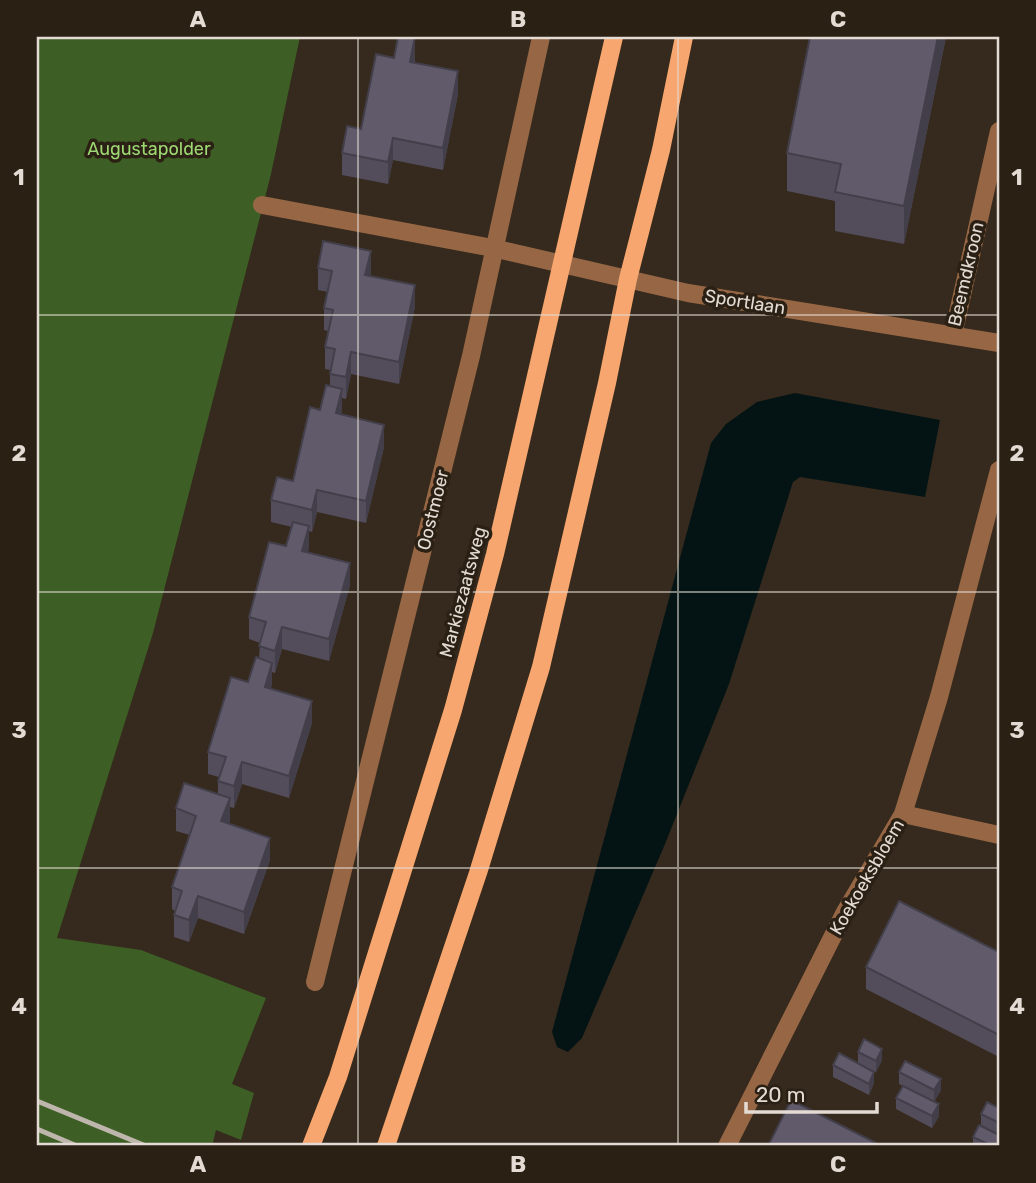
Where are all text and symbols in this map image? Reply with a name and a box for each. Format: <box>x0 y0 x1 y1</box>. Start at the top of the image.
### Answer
text: A <box>190 5 207 33</box>
text: B <box>510 5 526 33</box>
text: C <box>830 5 846 33</box>
park label: Augustapolder <box>87 138 211 160</box>
text: 1 <box>13 163 25 191</box>
text: 1 <box>1011 163 1023 191</box>
street label: Beemdkroon <box>943 220 989 328</box>
street label: Sportlaan <box>703 285 787 319</box>
text: 2 <box>12 439 26 467</box>
text: 2 <box>1010 439 1024 467</box>
street label: Oostmoer <box>412 467 454 552</box>
street label: Markiezaatsweg <box>435 524 491 660</box>
text: 3 <box>11 716 27 744</box>
text: 3 <box>1009 716 1025 744</box>
street label: Koekoeksbloem <box>825 815 909 939</box>
text: 4 <box>11 992 27 1020</box>
text: 4 <box>1009 992 1025 1020</box>
scale bar <box>746 1071 877 1115</box>
text: 20 m <box>756 1082 805 1107</box>
text: A <box>190 1150 207 1178</box>
text: B <box>510 1150 526 1178</box>
text: C <box>830 1150 846 1178</box>

